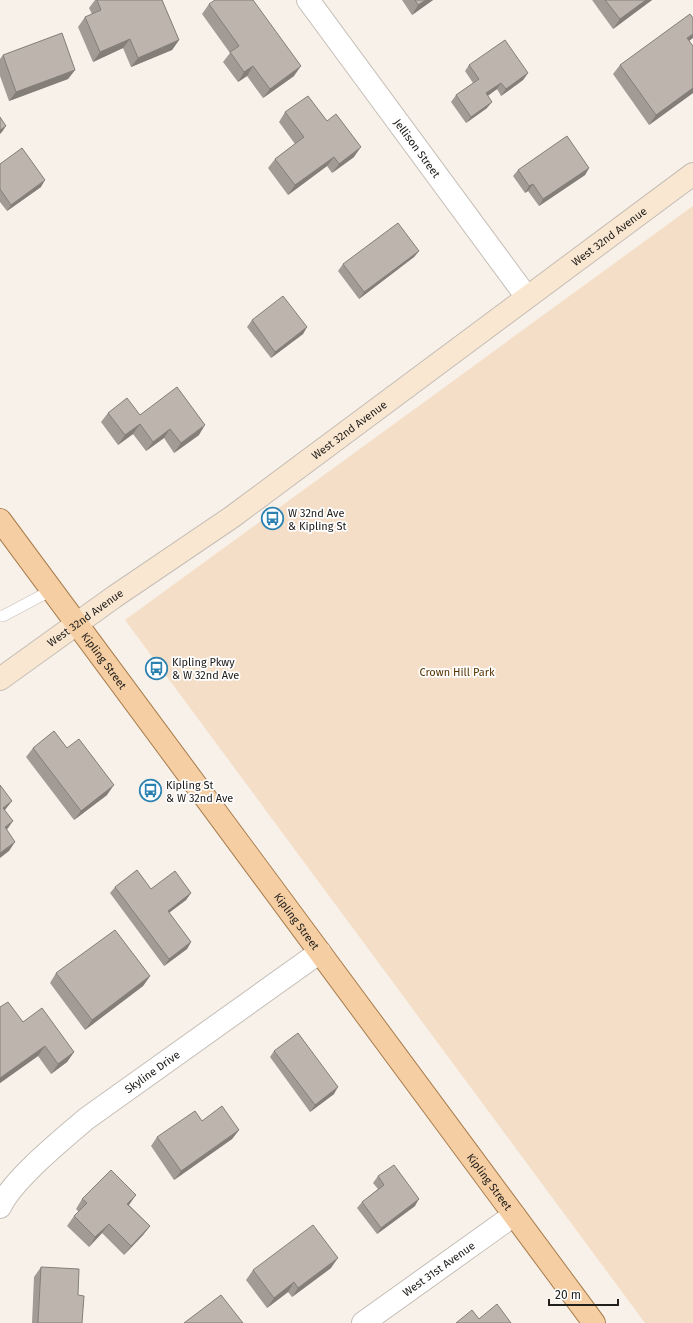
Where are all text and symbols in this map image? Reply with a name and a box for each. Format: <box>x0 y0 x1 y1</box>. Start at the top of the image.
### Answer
street label: Jellison Street <box>391 117 443 180</box>
street label: West 32nd Avenue <box>569 205 650 269</box>
street label: West 32nd Avenue <box>309 398 390 462</box>
bus stop icon: W 32nd Ave & Kipling St <box>259 506 285 532</box>
place label: W 32nd Ave & Kipling St <box>288 507 346 533</box>
street label: West 32nd Avenue <box>45 587 126 650</box>
street label: Kipling Street <box>78 630 129 692</box>
bus stop icon: Kipling Pkwy & W 32nd Ave <box>144 655 170 681</box>
place label: Kipling Pkwy & W 32nd Ave <box>172 656 239 682</box>
park label: Crown Hill Park <box>419 666 495 679</box>
bus stop icon: Kipling St & W 32nd Ave <box>137 778 163 804</box>
place label: Kipling St & W 32nd Ave <box>166 779 233 805</box>
street label: Kipling Street <box>271 890 322 952</box>
street label: Skyline Drive <box>122 1048 183 1096</box>
street label: Kipling Street <box>464 1151 514 1213</box>
street label: West 31st Avenue <box>400 1239 478 1299</box>
scale bar <box>549 1281 618 1307</box>
text: 20 m <box>555 1288 581 1302</box>

